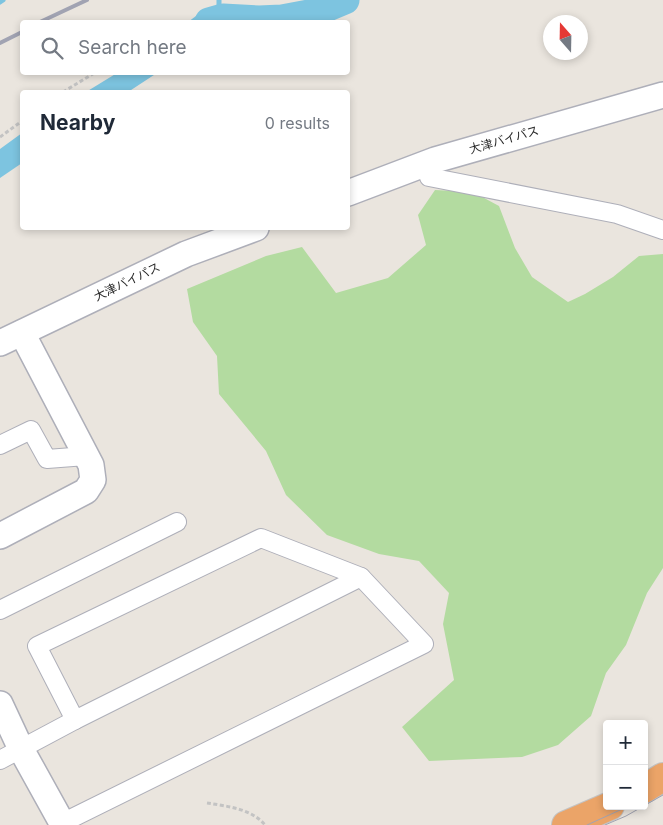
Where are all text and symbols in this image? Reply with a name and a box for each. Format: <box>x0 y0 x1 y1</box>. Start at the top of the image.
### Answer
north arrow <box>543 15 588 60</box>
search box <box>20 20 350 75</box>
icon: search <box>38 34 66 62</box>
text: Search here <box>78 36 187 59</box>
text: Nearby <box>40 110 115 135</box>
text: 0 results <box>265 113 330 133</box>
street label: 大津バイパス <box>467 122 540 157</box>
street label: 大津バイパス <box>91 259 162 304</box>
map controls <box>603 720 648 810</box>
button: + <box>603 720 648 765</box>
button: − <box>603 765 648 810</box>

